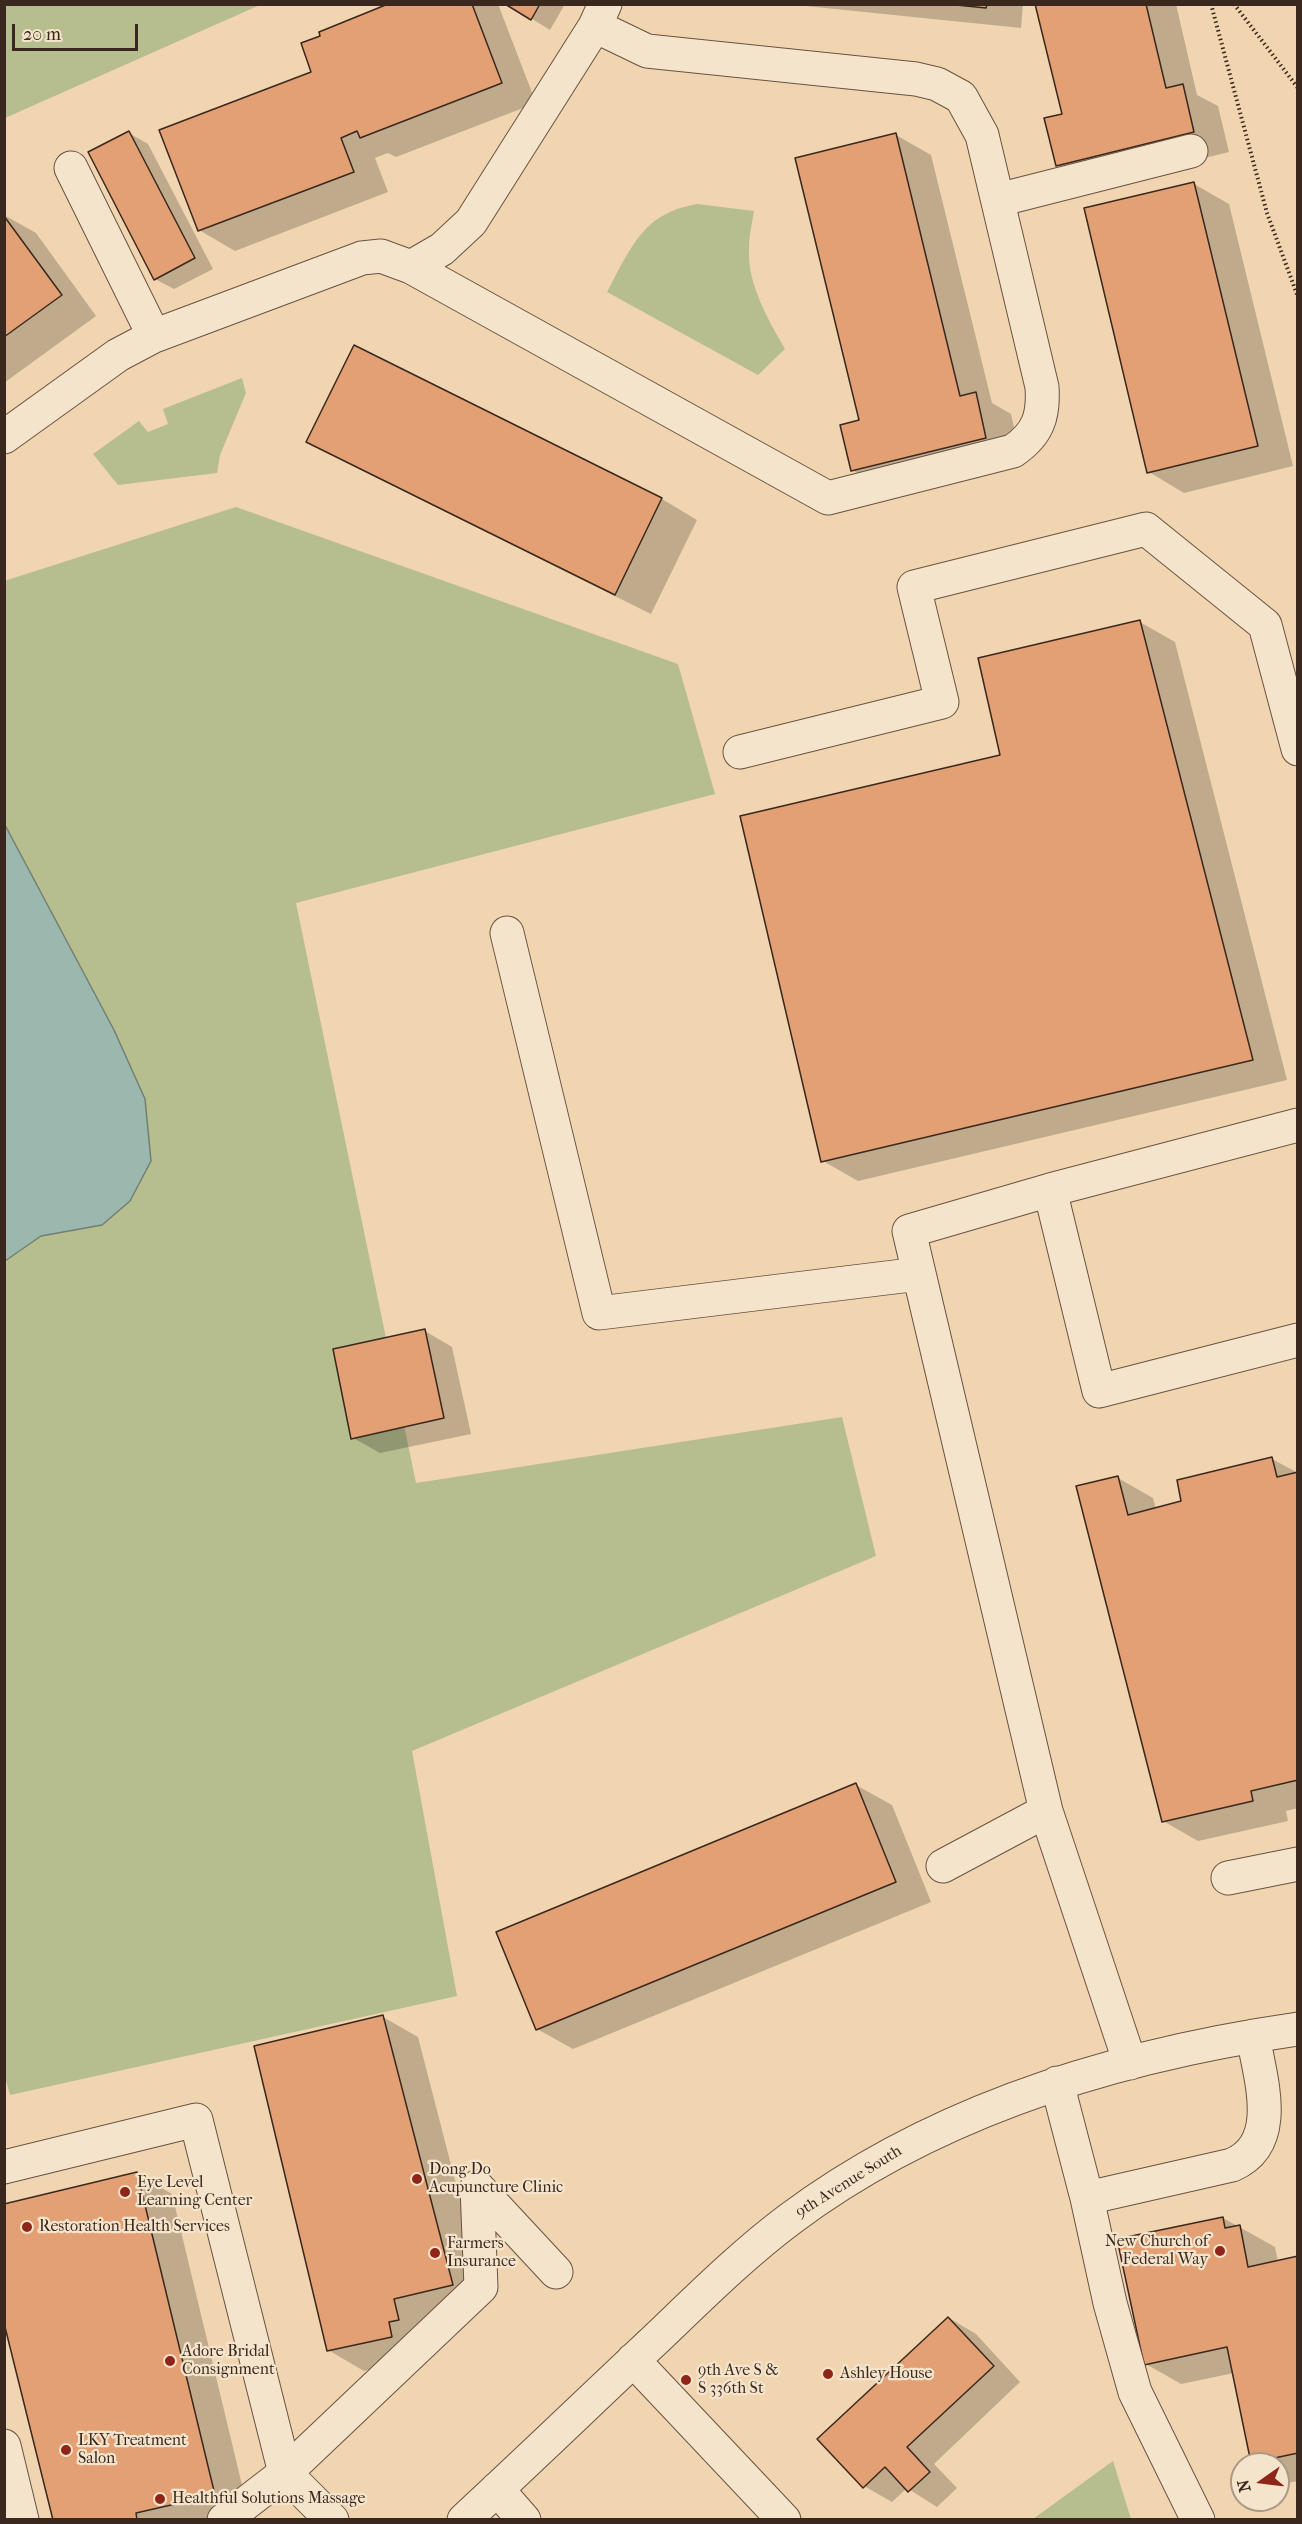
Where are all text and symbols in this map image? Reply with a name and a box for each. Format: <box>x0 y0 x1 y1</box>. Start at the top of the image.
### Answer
scale bar <box>15 12 141 50</box>
text: 20 m <box>23 24 61 45</box>
street label: 9th Avenue South <box>792 2142 906 2222</box>
place label: Dong Do Acupuncture Clinic <box>429 2160 563 2198</box>
marker: Dong Do Acupuncture Clinic <box>410 2172 424 2186</box>
place label: Eye Level Learning Center <box>137 2173 252 2211</box>
marker: Eye Level Learning Center <box>118 2185 132 2199</box>
place label: Restoration Health Services <box>39 2217 230 2237</box>
marker: Restoration Health Services <box>20 2220 34 2234</box>
place label: New Church of Federal Way <box>1105 2232 1208 2270</box>
place label: Farmers Insurance <box>447 2234 516 2272</box>
marker: New Church of Federal Way <box>1213 2244 1227 2258</box>
marker: Farmers Insurance <box>428 2246 442 2260</box>
place label: Adore Bridal Consignment <box>182 2342 275 2380</box>
marker: Adore Bridal Consignment <box>163 2354 177 2368</box>
place label: 9th Ave S & S 336th St <box>698 2361 778 2399</box>
place label: Ashley House <box>840 2364 932 2384</box>
marker: Ashley House <box>821 2367 835 2381</box>
marker: 9th Ave S & S 336th St <box>679 2373 693 2387</box>
place label: LKY Treatment Salon <box>78 2431 187 2469</box>
marker: LKY Treatment Salon <box>59 2443 73 2457</box>
north arrow <box>1230 2452 1290 2512</box>
text: N <box>1233 2478 1255 2494</box>
place label: Healthful Solutions Massage <box>172 2489 365 2509</box>
marker: Healthful Solutions Massage <box>153 2492 167 2506</box>

